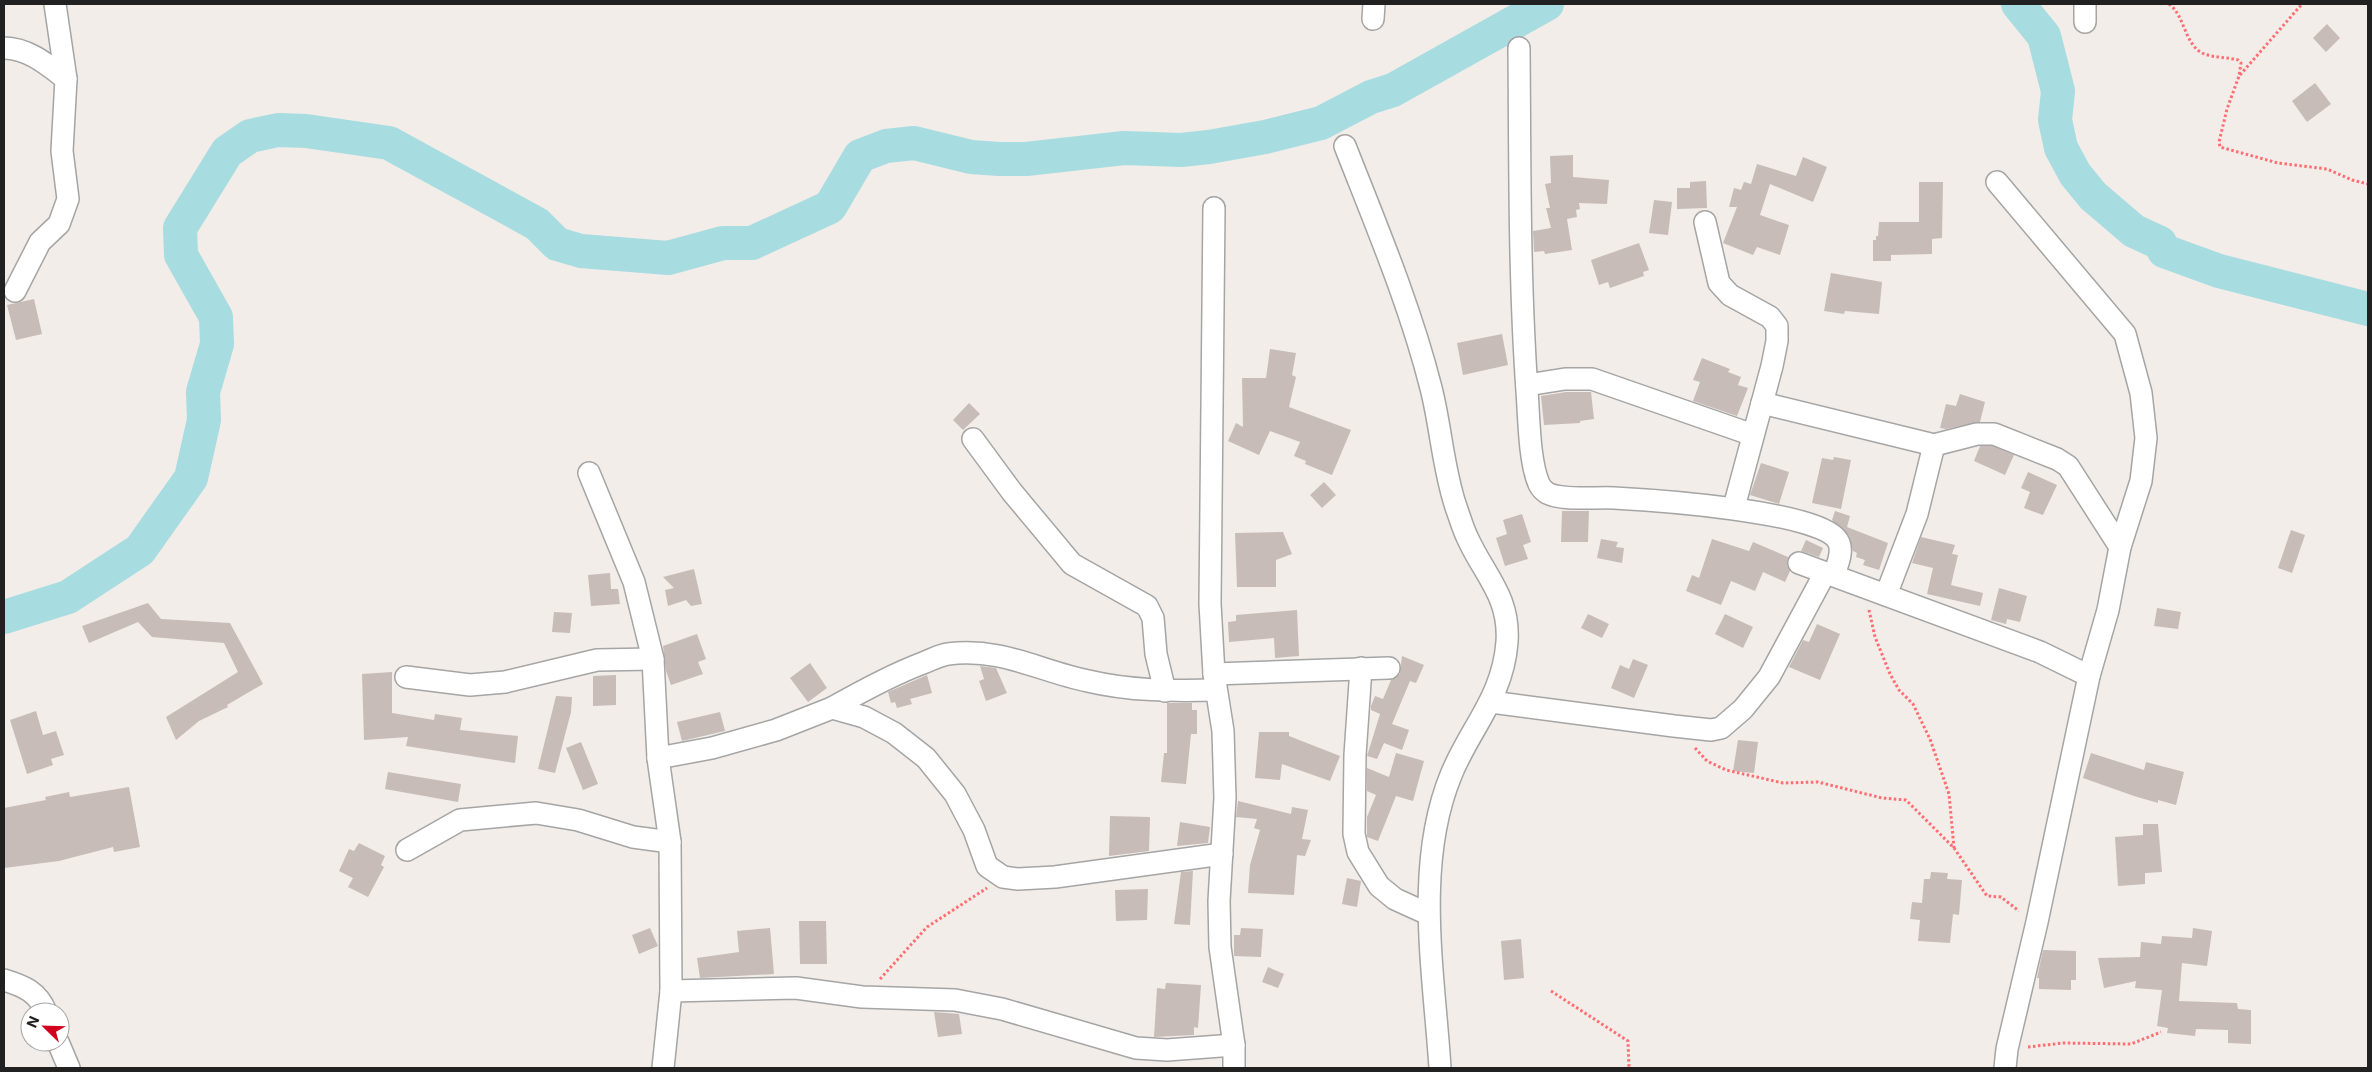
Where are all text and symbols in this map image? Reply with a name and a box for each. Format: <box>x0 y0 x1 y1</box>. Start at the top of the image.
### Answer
north arrow <box>20 1002 70 1052</box>
text: N <box>23 1013 42 1030</box>

